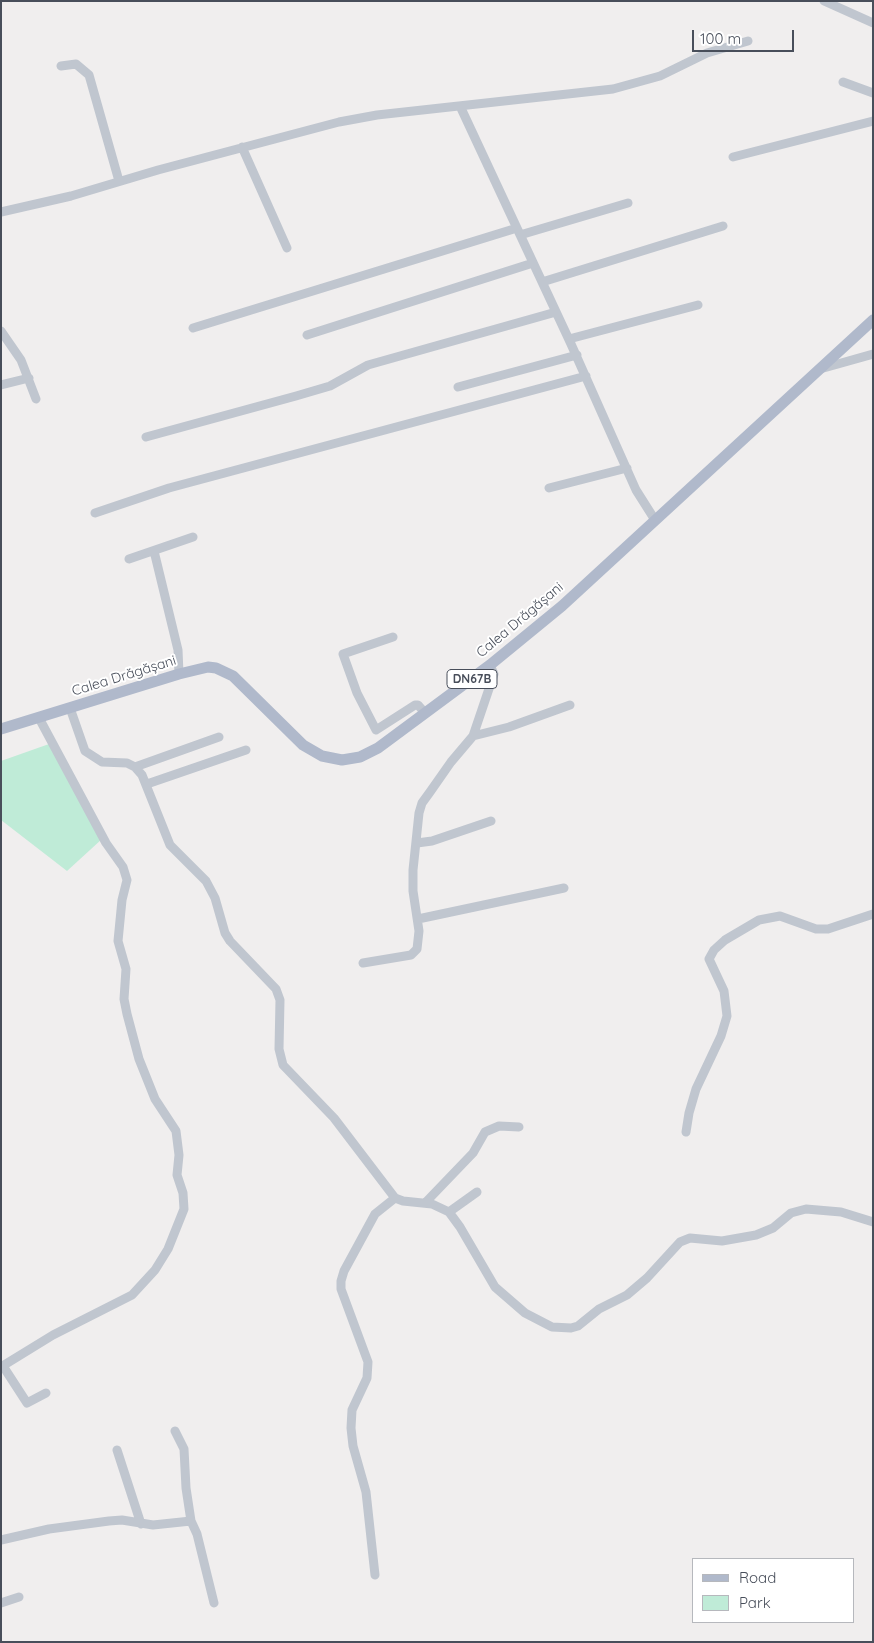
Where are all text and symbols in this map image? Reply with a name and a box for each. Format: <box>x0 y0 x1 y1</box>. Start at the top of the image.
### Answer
scale bar <box>694 20 796 52</box>
text: 100 m <box>700 29 741 48</box>
street label: Calea Drăgășani <box>473 579 567 661</box>
street label: Calea Drăgășani <box>70 652 178 700</box>
road number: DN67B <box>447 670 497 689</box>
legend <box>692 1558 854 1623</box>
text: Road <box>739 1568 776 1587</box>
text: Park <box>739 1593 771 1612</box>

